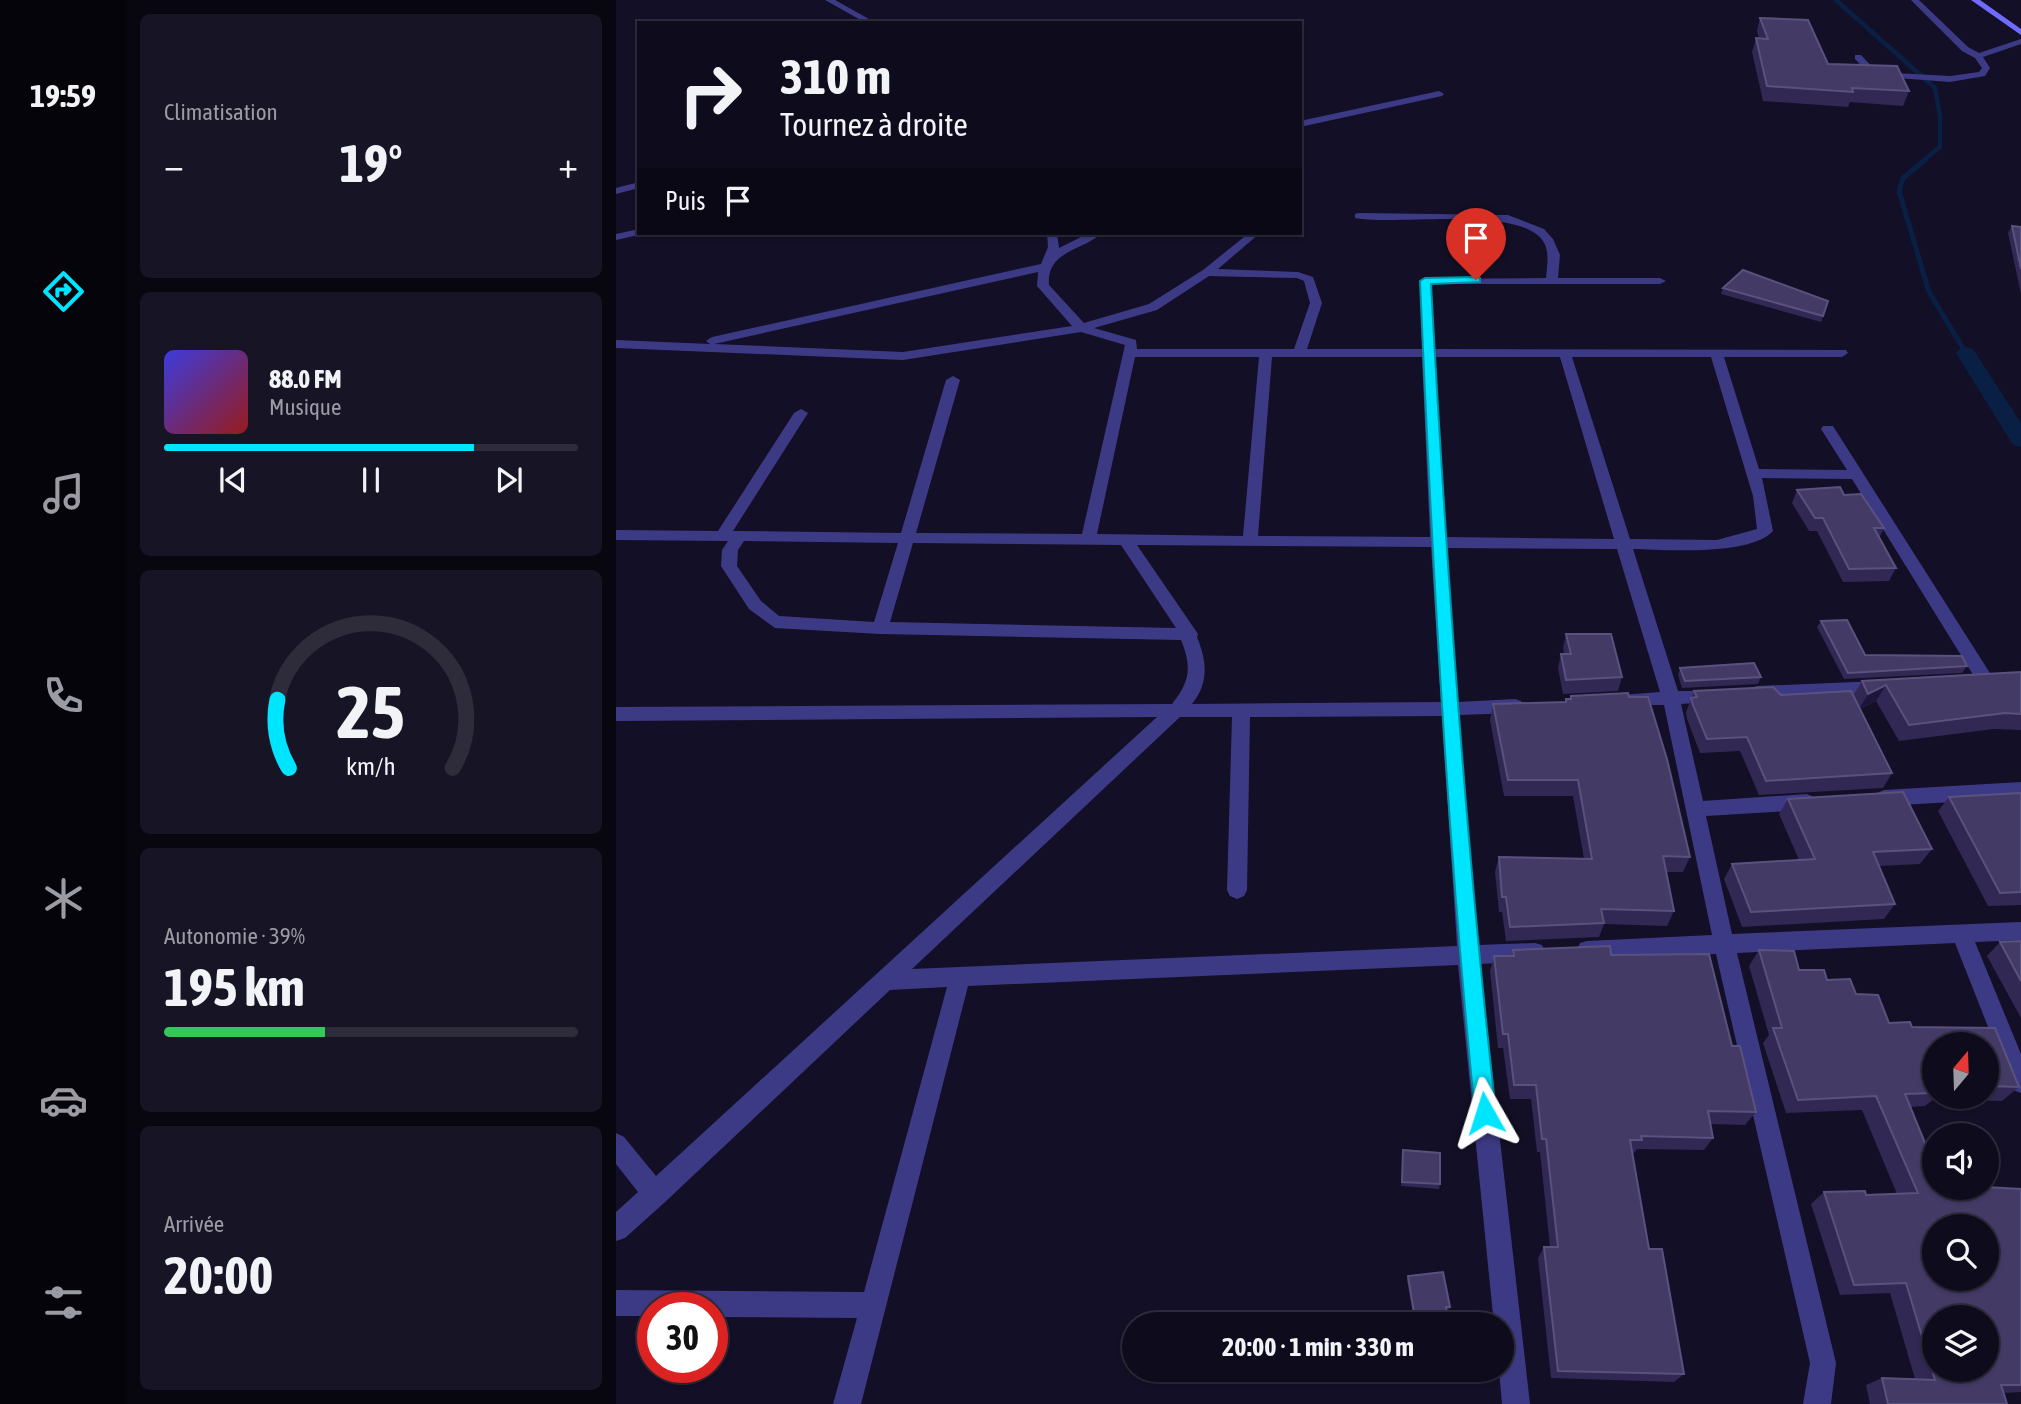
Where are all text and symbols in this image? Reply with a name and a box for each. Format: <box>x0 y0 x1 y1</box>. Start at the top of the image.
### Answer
text: 310 m <box>780 48 891 104</box>
icon: right <box>665 49 756 140</box>
text: 19:59 <box>30 77 96 114</box>
text: Climatisation <box>164 99 278 125</box>
text: Tournez à droite <box>780 106 968 143</box>
text: 19° <box>339 133 403 193</box>
text: − <box>164 143 184 186</box>
text: + <box>558 143 578 186</box>
icon: arrive <box>719 182 757 220</box>
text: Puis <box>665 186 705 216</box>
pin <box>1446 208 1506 280</box>
icon: arrive <box>1457 219 1495 257</box>
icon: directions <box>39 267 88 316</box>
text: 88.0 FM <box>269 364 342 394</box>
text: Musique <box>269 394 341 420</box>
icon: previous <box>214 461 252 499</box>
icon: pause <box>352 461 390 499</box>
icon: next <box>490 461 528 499</box>
icon: music <box>39 469 88 518</box>
text: 25 <box>337 670 405 753</box>
icon: phone <box>39 671 88 720</box>
text: km/h <box>346 752 396 780</box>
icon: climate <box>39 874 88 923</box>
text: Autonomie · 39% <box>164 923 305 949</box>
text: 195 km <box>164 957 305 1017</box>
north arrow <box>1922 1032 1998 1110</box>
map controls <box>1922 1032 1999 1382</box>
icon: car <box>39 1076 88 1125</box>
position arrow <box>1448 1076 1522 1150</box>
button: sound <box>1922 1123 1999 1200</box>
text: Arrivée <box>164 1211 224 1237</box>
button: search <box>1922 1214 1999 1291</box>
text: 20:00 <box>164 1245 273 1305</box>
icon: filters <box>39 1278 88 1327</box>
speed limit sign: 30 <box>637 1292 728 1383</box>
button: layers <box>1922 1305 1999 1382</box>
text: 20:00 · 1 min · 330 m <box>1222 1332 1414 1362</box>

